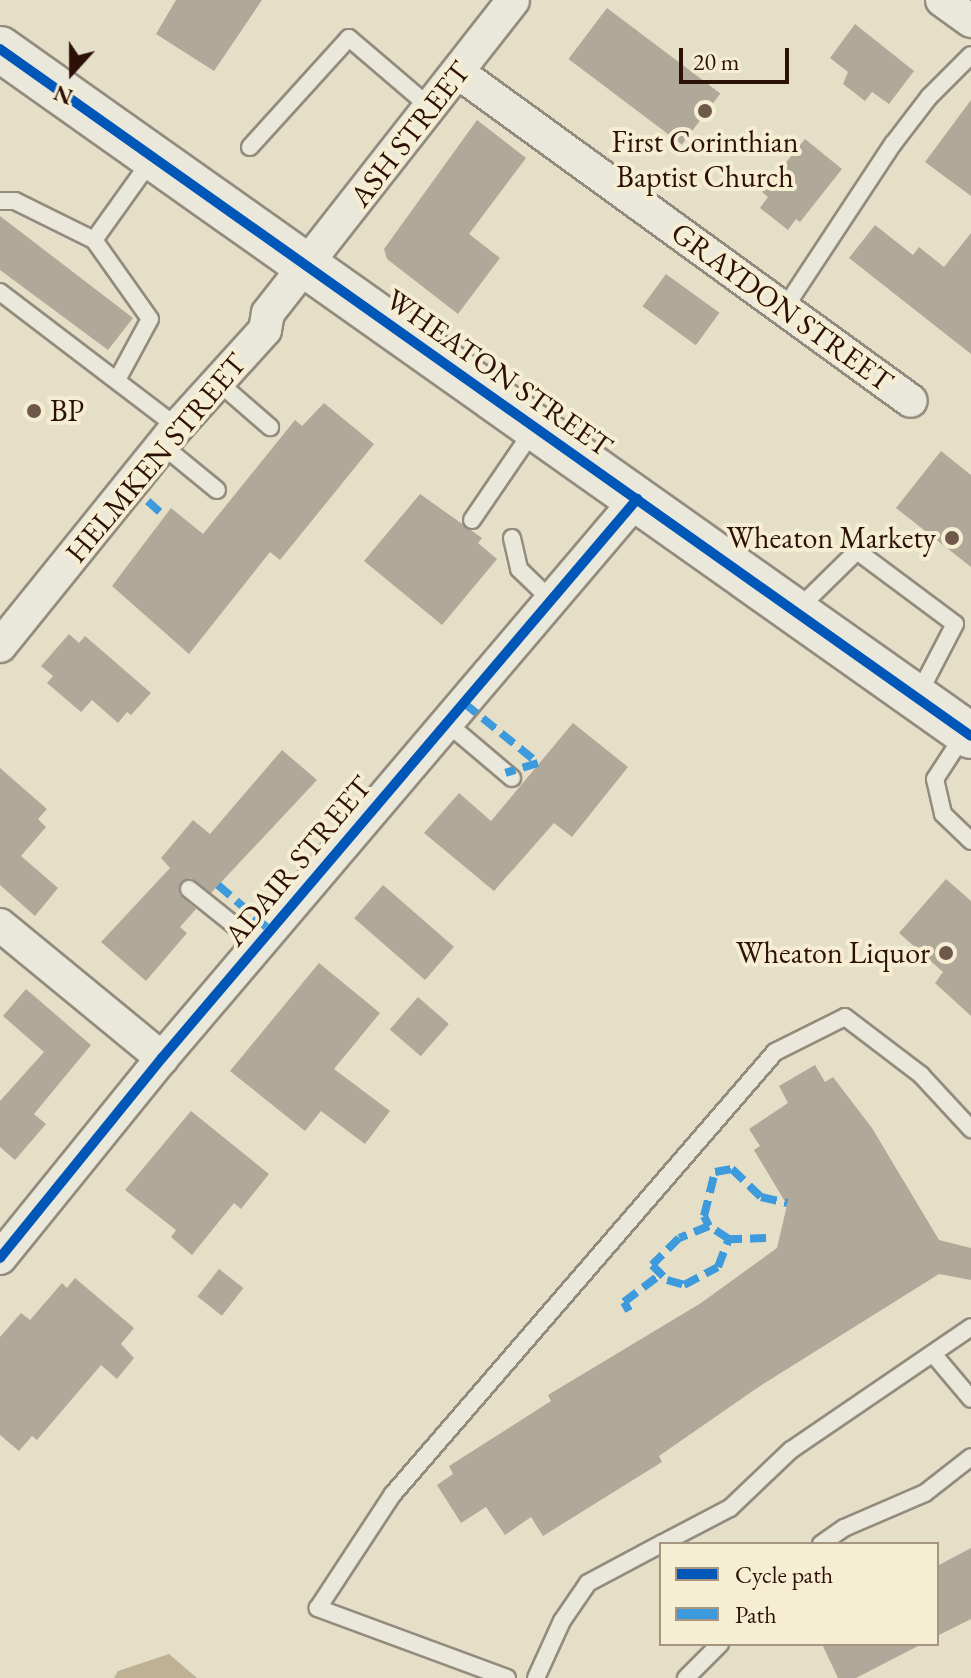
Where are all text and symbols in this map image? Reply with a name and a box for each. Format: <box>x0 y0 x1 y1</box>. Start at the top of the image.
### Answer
north arrow <box>32 32 112 112</box>
scale bar <box>683 32 793 82</box>
text: 20 m <box>693 46 740 77</box>
street label: ASH STREET <box>342 54 478 214</box>
text: N <box>50 78 77 112</box>
marker: First Corinthian Baptist Church <box>696 102 714 120</box>
place label: First Corinthian Baptist Church <box>611 124 799 194</box>
street label: GRAYDON STREET <box>664 215 900 399</box>
street label: WHEATON STREET <box>379 281 619 465</box>
street label: HELMKEN STREET <box>58 346 254 570</box>
place label: BP <box>50 393 84 429</box>
marker: BP <box>25 402 43 420</box>
place label: Wheaton Markety <box>727 520 936 556</box>
marker: Wheaton Markety <box>943 529 961 547</box>
street label: ADAIR STREET <box>217 769 379 953</box>
place label: Wheaton Liquor <box>736 935 930 971</box>
marker: Wheaton Liquor <box>937 944 955 962</box>
legend <box>659 1542 939 1646</box>
text: Cycle path <box>735 1559 833 1590</box>
text: Path <box>735 1599 777 1630</box>

